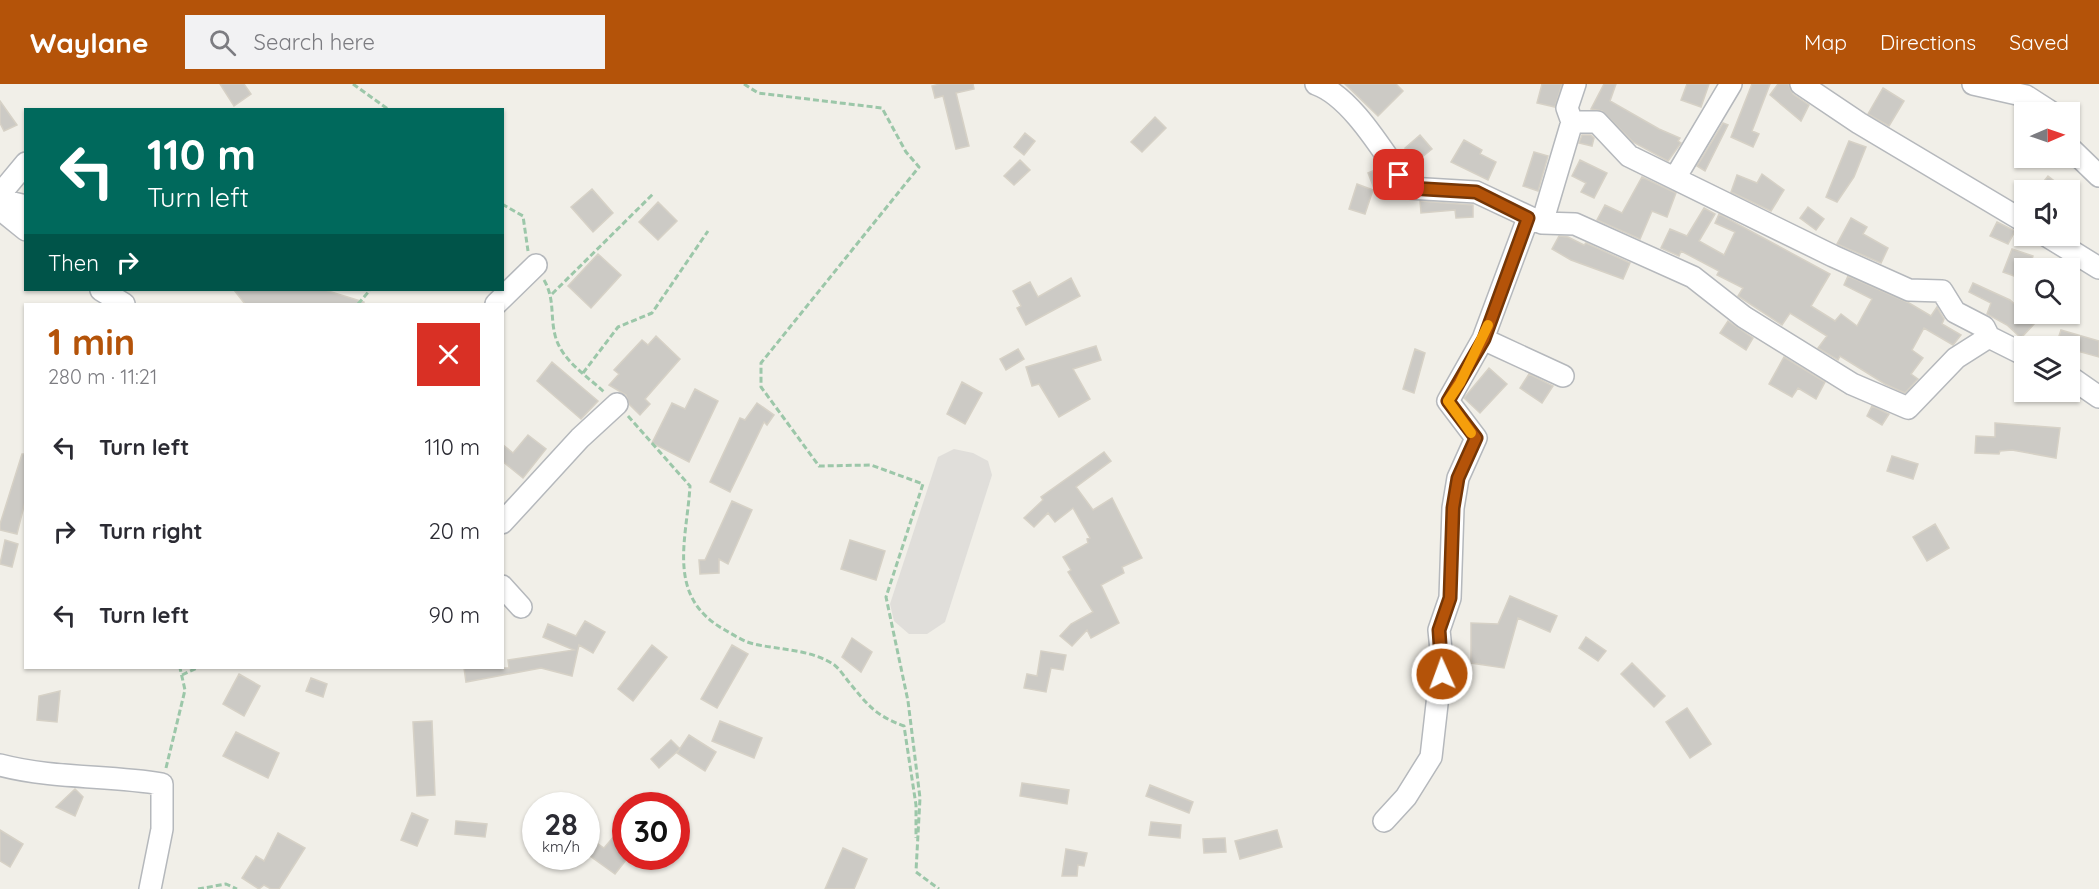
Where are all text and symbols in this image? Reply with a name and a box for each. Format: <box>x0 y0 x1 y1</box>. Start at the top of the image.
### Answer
search box <box>185 15 605 69</box>
text: Waylane <box>30 25 149 60</box>
icon: search <box>206 26 239 59</box>
text: Search here <box>254 28 375 56</box>
text: Map <box>1804 29 1847 55</box>
text: Directions <box>1880 29 1976 55</box>
text: Saved <box>2009 29 2069 55</box>
north arrow <box>2014 102 2080 168</box>
map controls <box>2014 102 2080 402</box>
text: 110 m <box>147 128 256 181</box>
icon: left <box>48 132 126 210</box>
pin <box>1373 149 1424 200</box>
icon: arrive <box>1382 158 1415 191</box>
text: Turn left <box>147 180 249 214</box>
button: sound <box>2014 180 2080 246</box>
icon: right <box>111 246 144 279</box>
text: Then <box>48 249 99 277</box>
button: search <box>2014 258 2080 324</box>
text: 1 min <box>48 319 135 364</box>
button: close <box>417 323 480 386</box>
button: layers <box>2014 336 2080 402</box>
text: 280 m · 11:21 <box>48 364 157 389</box>
icon: left <box>48 431 81 464</box>
text: Turn left <box>99 433 189 461</box>
text: 110 m <box>425 433 480 461</box>
icon: right <box>48 515 81 548</box>
text: Turn right <box>99 517 203 545</box>
text: 20 m <box>429 517 480 545</box>
icon: left <box>48 599 81 632</box>
text: Turn left <box>99 601 189 629</box>
text: 90 m <box>429 601 480 629</box>
position arrow <box>1410 642 1474 706</box>
speed limit sign: 30 <box>612 792 690 870</box>
text: 28 <box>544 805 578 843</box>
text: km/h <box>542 837 580 856</box>

